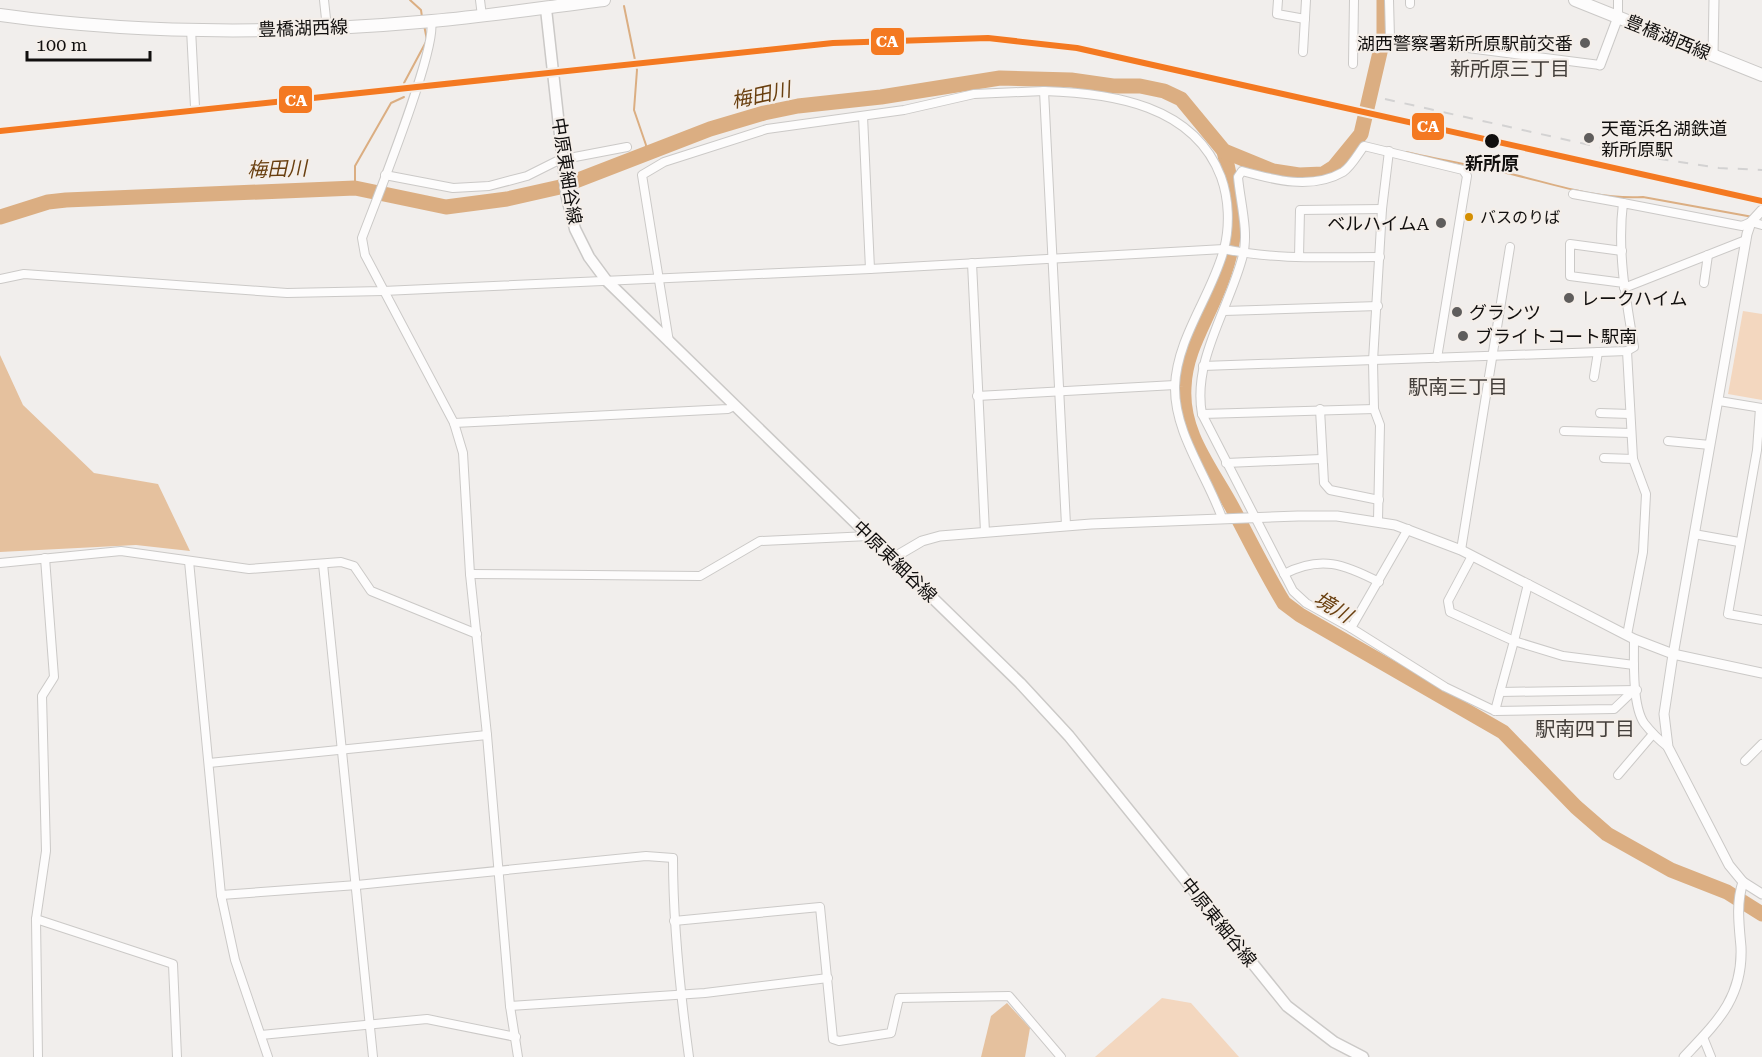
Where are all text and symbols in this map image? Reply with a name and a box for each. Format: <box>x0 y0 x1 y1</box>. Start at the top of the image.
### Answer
street label: 豊橋湖西線 <box>1622 10 1714 64</box>
street label: 豊橋湖西線 <box>258 16 348 40</box>
scale bar <box>27 24 150 62</box>
line badge: CA <box>870 27 905 56</box>
text: CA <box>876 32 899 51</box>
place label: 湖西警察署新所原駅前交番 <box>1357 33 1573 54</box>
text: 100 m <box>36 34 87 55</box>
marker: 湖西警察署新所原駅前交番 <box>1578 36 1592 50</box>
district label: 新所原三丁目 <box>1450 57 1570 81</box>
water label: 梅田川 <box>729 77 795 113</box>
line badge: CA <box>278 85 313 114</box>
text: CA <box>285 91 308 110</box>
line badge: CA <box>1411 112 1445 141</box>
street label: 中原東細谷線 <box>548 116 586 226</box>
text: CA <box>1417 117 1440 136</box>
place label: 天竜浜名湖鉄道 新所原駅 <box>1601 118 1727 160</box>
marker: 天竜浜名湖鉄道 新所原駅 <box>1582 131 1596 145</box>
marker: 新所原 <box>1483 132 1501 150</box>
place label: 新所原 <box>1465 153 1519 174</box>
water label: 梅田川 <box>247 156 309 182</box>
place label: バスのりば <box>1480 208 1560 227</box>
marker: バスのりば <box>1463 211 1475 223</box>
place label: ベルハイムA <box>1327 213 1429 234</box>
marker: ベルハイムA <box>1434 216 1448 230</box>
place label: レークハイム <box>1581 288 1687 309</box>
marker: レークハイム <box>1562 291 1576 305</box>
place label: グランツ <box>1469 302 1541 323</box>
marker: グランツ <box>1450 305 1464 319</box>
place label: ブライトコート駅南 <box>1475 326 1637 347</box>
marker: ブライトコート駅南 <box>1456 329 1470 343</box>
district label: 駅南三丁目 <box>1408 375 1508 399</box>
street label: 中原東細谷線 <box>849 516 941 606</box>
water label: 境川 <box>1310 586 1358 629</box>
district label: 駅南四丁目 <box>1535 717 1635 741</box>
street label: 中原東細谷線 <box>1177 873 1261 971</box>

